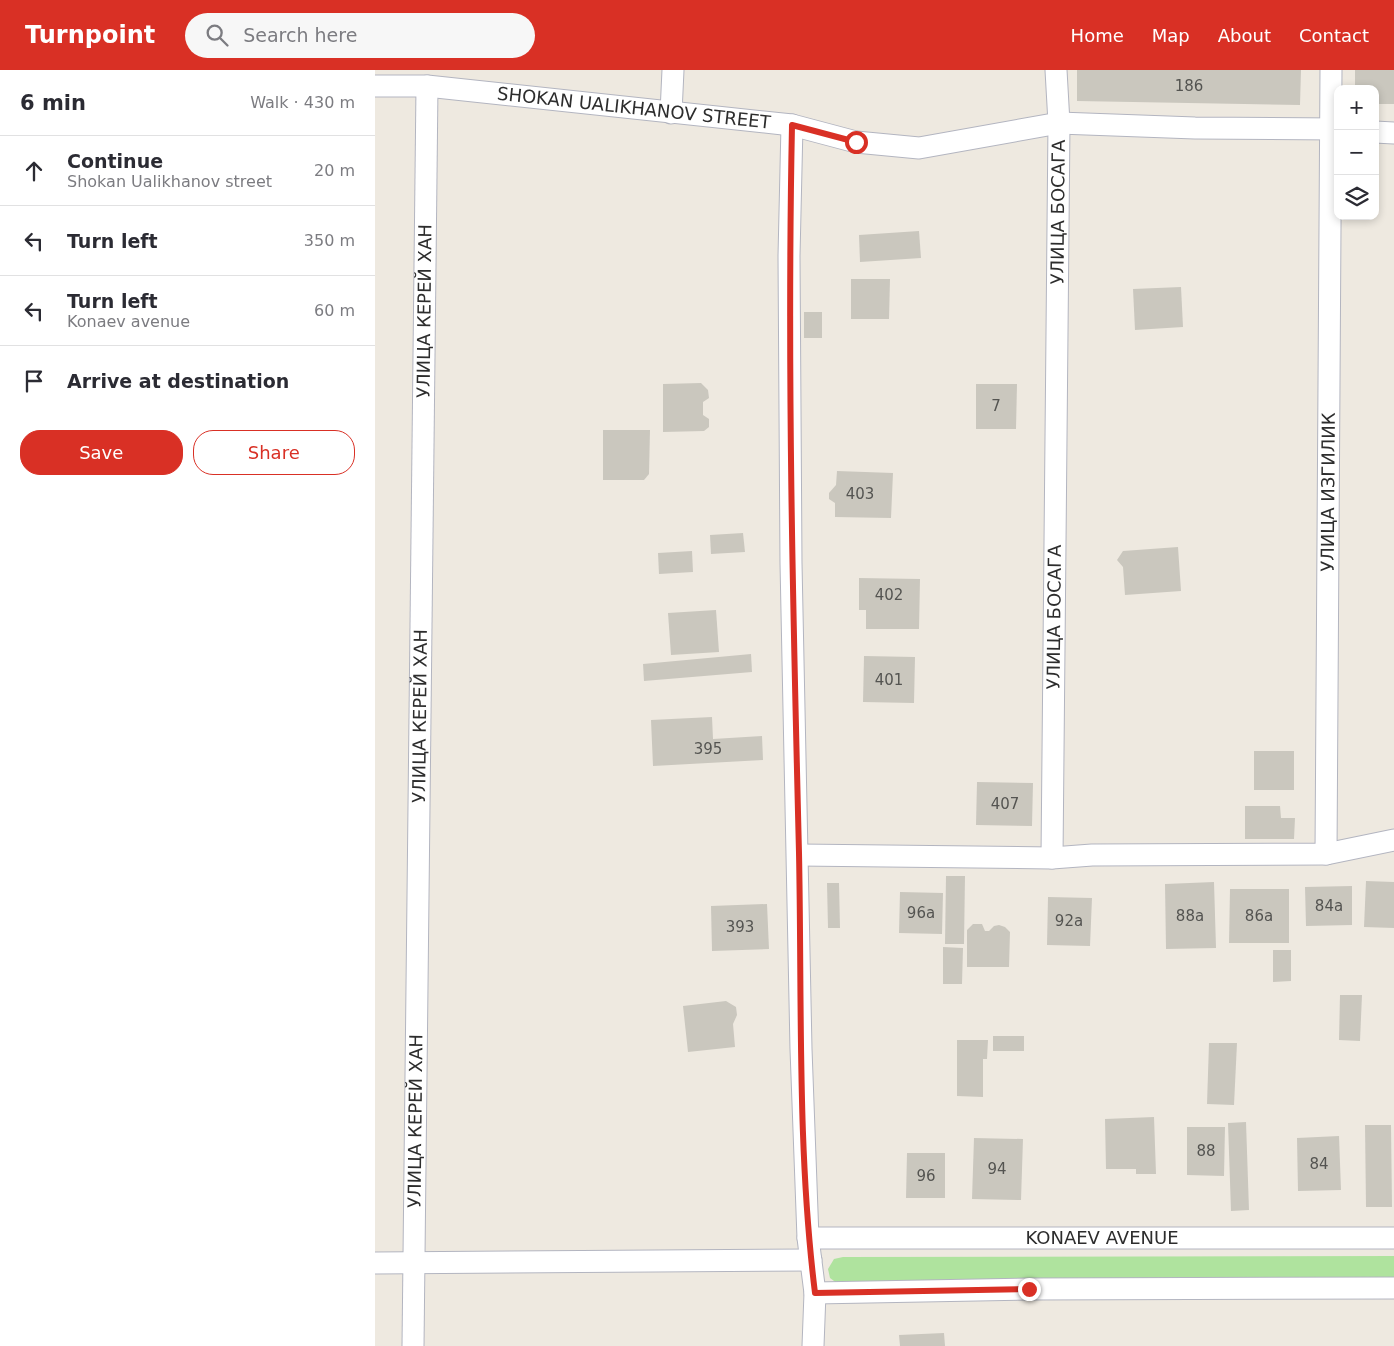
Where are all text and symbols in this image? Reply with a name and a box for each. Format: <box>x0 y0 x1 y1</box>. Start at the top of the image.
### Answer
search box <box>185 13 535 58</box>
text: Turnpoint <box>25 21 155 49</box>
icon: search <box>203 21 231 49</box>
text: Search here <box>243 24 357 46</box>
text: Home <box>1071 25 1124 46</box>
text: Map <box>1152 25 1190 46</box>
text: About <box>1218 25 1271 46</box>
text: Contact <box>1299 25 1369 46</box>
house number: 186 <box>1175 77 1203 95</box>
street label: SHOKAN UALIKHANOV STREET <box>496 83 773 133</box>
map controls <box>1334 85 1379 220</box>
button: + <box>1334 85 1379 130</box>
text: 6 min <box>20 91 86 115</box>
text: Walk · 430 m <box>250 93 355 112</box>
button: − <box>1334 130 1379 175</box>
route start <box>845 131 868 154</box>
street label: УЛИЦА БОСАГА <box>1046 139 1069 285</box>
text: Continue <box>67 150 163 172</box>
icon: ahead <box>20 157 48 185</box>
text: 20 m <box>314 161 355 180</box>
text: Shokan Ualikhanov street <box>67 172 272 191</box>
button: layers <box>1334 175 1379 220</box>
street label: УЛИЦА КЕРЕЙ ХАН <box>413 224 435 398</box>
icon: left <box>20 227 48 255</box>
text: Turn left <box>67 230 158 252</box>
text: 350 m <box>304 231 355 250</box>
text: Turn left <box>67 290 158 312</box>
icon: left <box>20 297 48 325</box>
text: 60 m <box>314 301 355 320</box>
text: Konaev avenue <box>67 312 190 331</box>
icon: arrive <box>20 367 48 395</box>
text: Arrive at destination <box>67 370 289 392</box>
house number: 7 <box>991 397 1001 415</box>
street label: УЛИЦА ИЗГИЛИК <box>1317 412 1339 572</box>
button: Save <box>20 430 183 475</box>
button: Share <box>193 430 355 475</box>
house number: 403 <box>846 485 874 503</box>
street label: УЛИЦА БОСАГА <box>1043 544 1065 689</box>
house number: 402 <box>875 586 903 604</box>
street label: УЛИЦА КЕРЕЙ ХАН <box>408 629 431 803</box>
house number: 401 <box>875 671 903 689</box>
house number: 395 <box>694 740 722 758</box>
house number: 407 <box>991 795 1019 813</box>
house number: 84а <box>1315 897 1343 915</box>
house number: 96а <box>907 904 935 922</box>
house number: 88а <box>1176 907 1204 925</box>
house number: 86а <box>1245 907 1273 925</box>
house number: 92а <box>1055 912 1083 930</box>
house number: 393 <box>726 918 754 936</box>
street label: УЛИЦА КЕРЕЙ ХАН <box>404 1034 426 1208</box>
house number: 88 <box>1196 1142 1216 1160</box>
house number: 84 <box>1309 1155 1329 1173</box>
house number: 94 <box>987 1160 1007 1178</box>
house number: 96 <box>916 1167 936 1185</box>
street label: KONAEV AVENUE <box>1025 1227 1179 1248</box>
route end <box>1018 1278 1041 1301</box>

